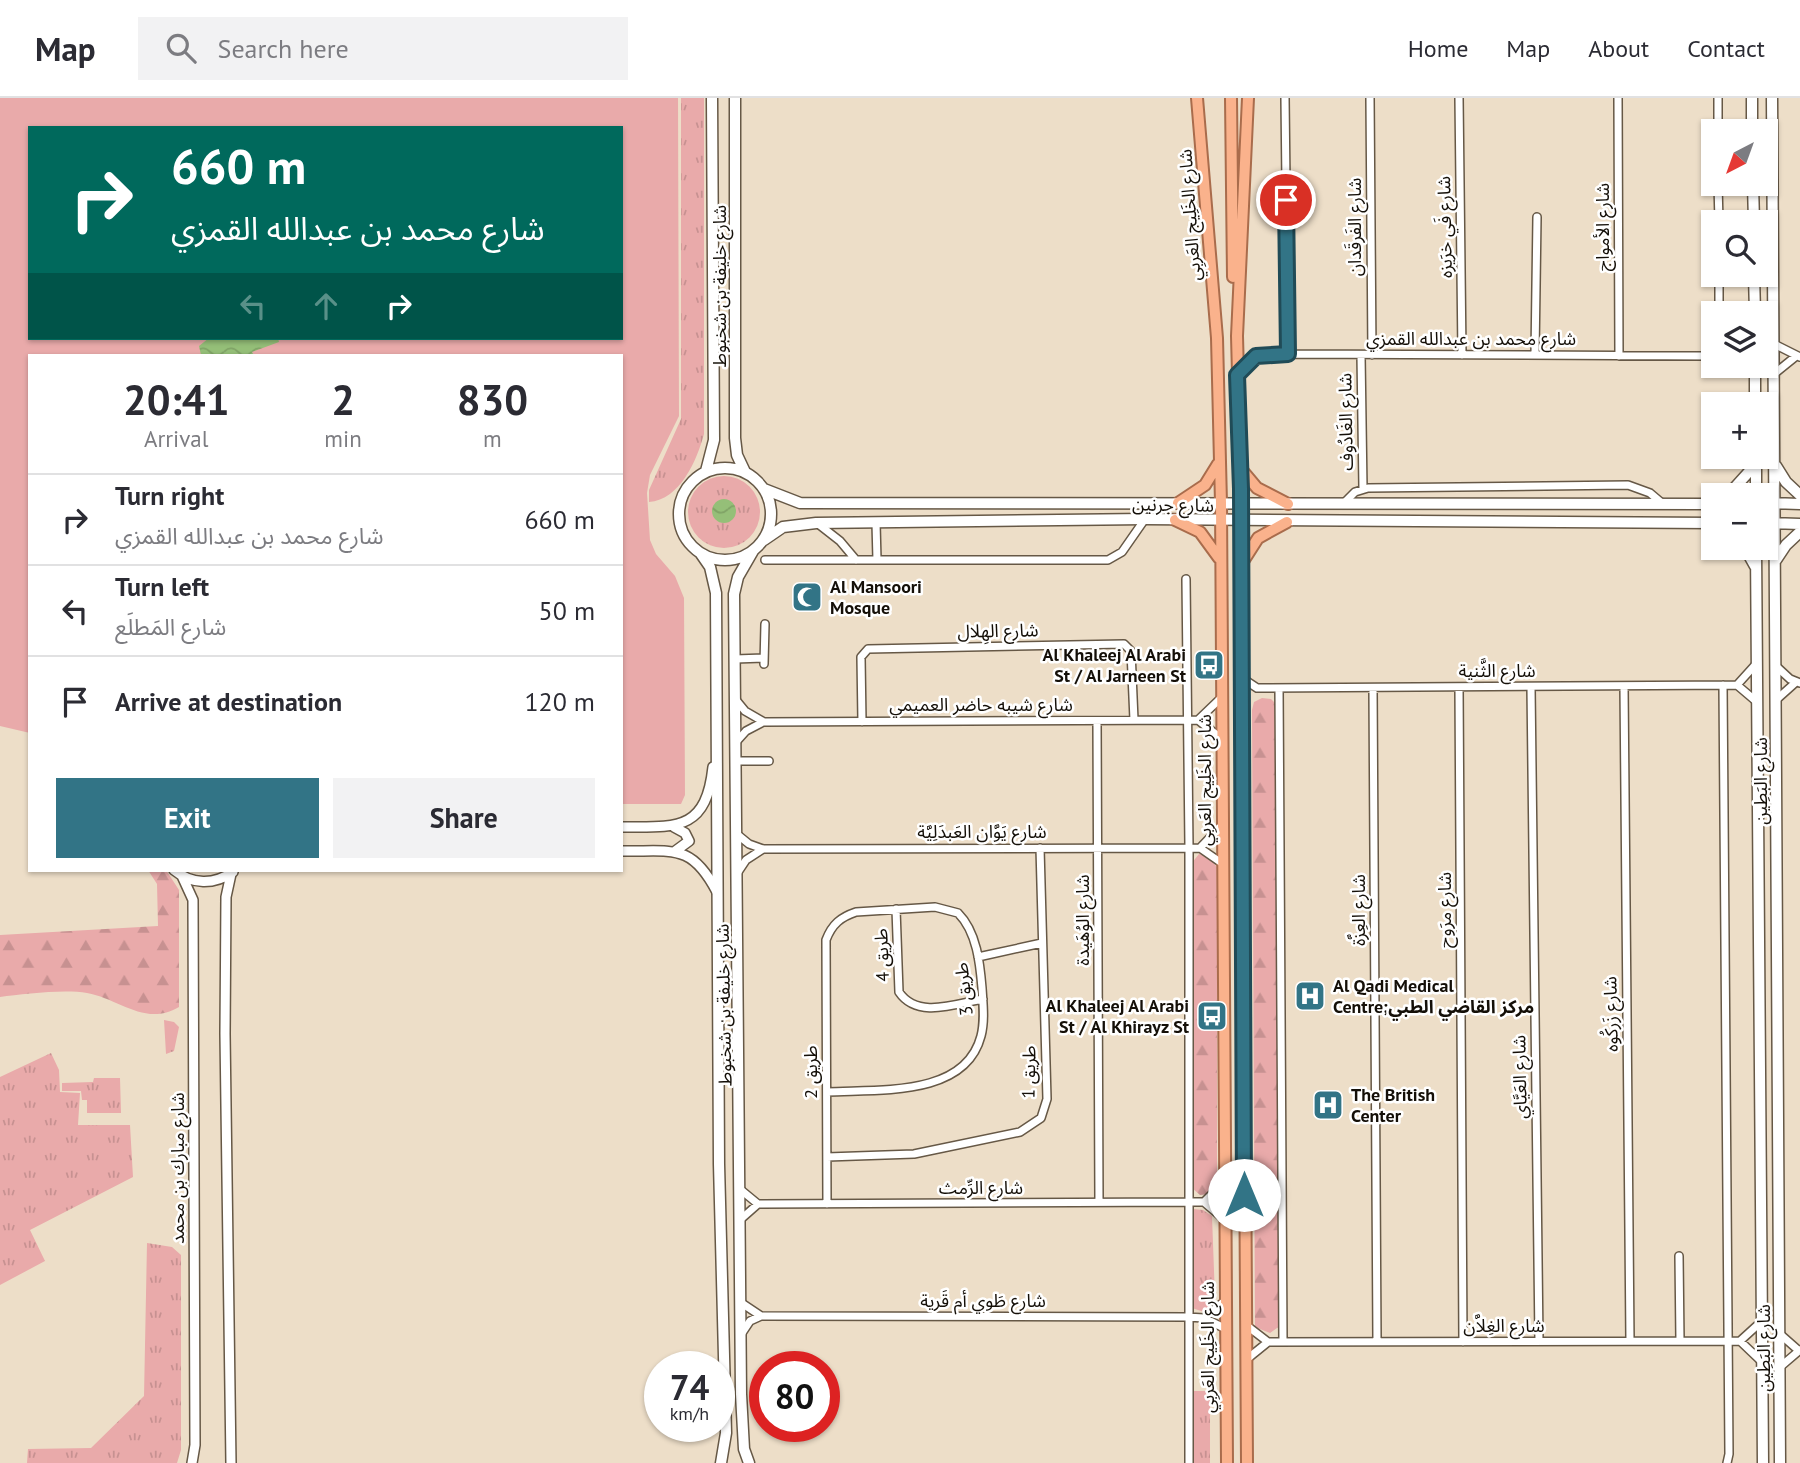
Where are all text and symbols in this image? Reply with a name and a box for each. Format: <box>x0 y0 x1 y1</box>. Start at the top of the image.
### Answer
search box <box>138 17 628 80</box>
text: Map <box>35 27 96 70</box>
icon: search <box>162 29 200 67</box>
text: Search here <box>218 32 349 65</box>
text: Home <box>1408 33 1468 64</box>
text: Map <box>1506 33 1550 64</box>
text: About <box>1588 33 1649 64</box>
text: Contact <box>1687 33 1765 64</box>
north arrow <box>1701 119 1778 196</box>
map controls <box>1701 119 1778 560</box>
text: 660 m <box>171 134 306 198</box>
street label: شارع الخَلِيج العَربِي <box>1173 148 1209 282</box>
icon: right <box>56 154 147 245</box>
pin <box>1256 170 1316 230</box>
street label: شارع فَي خرَيزه <box>1432 176 1460 278</box>
street label: شارع الفَرقَدان <box>1343 178 1369 276</box>
icon: arrive <box>1267 181 1305 219</box>
street label: شارع الأمواج <box>1591 183 1617 271</box>
street label: شارع خليفة بن شخبوط <box>708 205 734 367</box>
text: شارع محمد بن عبدالله القمزي <box>171 207 545 249</box>
button: search <box>1701 210 1778 287</box>
icon: left <box>234 287 272 325</box>
icon: ahead <box>307 287 345 325</box>
icon: right <box>380 287 418 325</box>
button: layers <box>1701 301 1778 378</box>
street label: شارع محمد بن عبدالله القمزي <box>1366 327 1576 353</box>
text: 20:41 <box>123 372 229 427</box>
text: 2 <box>331 372 355 427</box>
text: 830 <box>457 372 528 427</box>
street label: شارع الغَادُوف <box>1333 373 1361 471</box>
button: + <box>1701 392 1778 469</box>
text: Arrival <box>144 424 208 453</box>
text: min <box>324 424 362 453</box>
text: m <box>483 424 502 453</box>
text: Turn right <box>115 479 224 512</box>
button: − <box>1701 483 1778 560</box>
street label: شارع جرنين <box>1132 492 1214 520</box>
icon: right <box>56 501 94 539</box>
text: 660 m <box>524 503 595 536</box>
text: شارع محمد بن عبدالله القمزي <box>115 521 384 550</box>
text: Turn left <box>115 570 209 603</box>
place label: Al Mansoori Mosque <box>830 575 922 619</box>
mosque icon: Al Mansoori Mosque <box>790 580 824 614</box>
icon: left <box>56 592 94 630</box>
text: 50 m <box>539 594 595 627</box>
text: شارع المَطلَع <box>115 612 226 641</box>
street label: شارع الهِلال <box>957 618 1039 646</box>
place label: Al Khaleej Al Arabi St / Al Jarneen St <box>1043 643 1187 687</box>
bus stop icon: Al Khaleej Al Arabi St / Al Jarneen St <box>1192 648 1226 682</box>
street label: شارع الثَّنية <box>1458 657 1536 685</box>
icon: arrive <box>56 683 94 721</box>
text: Arrive at destination <box>115 685 342 718</box>
text: 120 m <box>524 685 595 718</box>
street label: شارع شيبه حاضر العميمي <box>889 693 1073 719</box>
street label: شارع الخَلِيج العَربِي <box>1193 714 1219 846</box>
street label: شارع البَطِين <box>1749 737 1775 825</box>
button: Exit <box>56 778 319 858</box>
button: Share <box>333 778 595 858</box>
street label: شارع يَوَّان العَبدَلِيَّة <box>917 820 1047 846</box>
street label: شارع مرَوح <box>1433 872 1459 948</box>
street label: شارع الوُهَيدة <box>1071 874 1097 966</box>
street label: شارع العِزَّة <box>1346 874 1373 946</box>
street label: شارع خليفة بن شخبوط <box>711 924 739 1086</box>
street label: طريق 4 <box>869 928 894 982</box>
street label: طريق 3 <box>949 961 978 1017</box>
place label: Al Qadi Medical Centre;مركز القاضي الطبي <box>1333 974 1534 1021</box>
street label: شارع زَركُوه <box>1598 976 1626 1052</box>
hospital icon: Al Qadi Medical Centre;مركز القاضي الطبي <box>1293 979 1327 1013</box>
place label: Al Khaleej Al Arabi St / Al Khirayz St <box>1046 994 1190 1038</box>
bus stop icon: Al Khaleej Al Arabi St / Al Khirayz St <box>1195 999 1229 1033</box>
street label: شارع العَيَّاي <box>1507 1035 1535 1119</box>
street label: طريق 2 <box>799 1045 822 1099</box>
street label: طريق 1 <box>1017 1045 1040 1099</box>
place label: The British Center <box>1351 1083 1435 1127</box>
hospital icon: The British Center <box>1311 1088 1345 1122</box>
street label: شارع مبارك بن محمد <box>166 1092 192 1244</box>
position arrow <box>1207 1158 1281 1232</box>
street label: شارع الرِّمث <box>939 1176 1023 1202</box>
street label: شارع الخَلِيج العَربِي <box>1196 1281 1222 1413</box>
street label: شارع طَوي أم قَرية <box>920 1289 1046 1315</box>
street label: شارع البَطِين <box>1752 1304 1778 1392</box>
street label: شارع الغِلاَّن <box>1463 1313 1545 1340</box>
speed limit sign: 80 <box>749 1351 840 1442</box>
text: 74 <box>670 1364 709 1410</box>
text: km/h <box>670 1402 709 1425</box>

